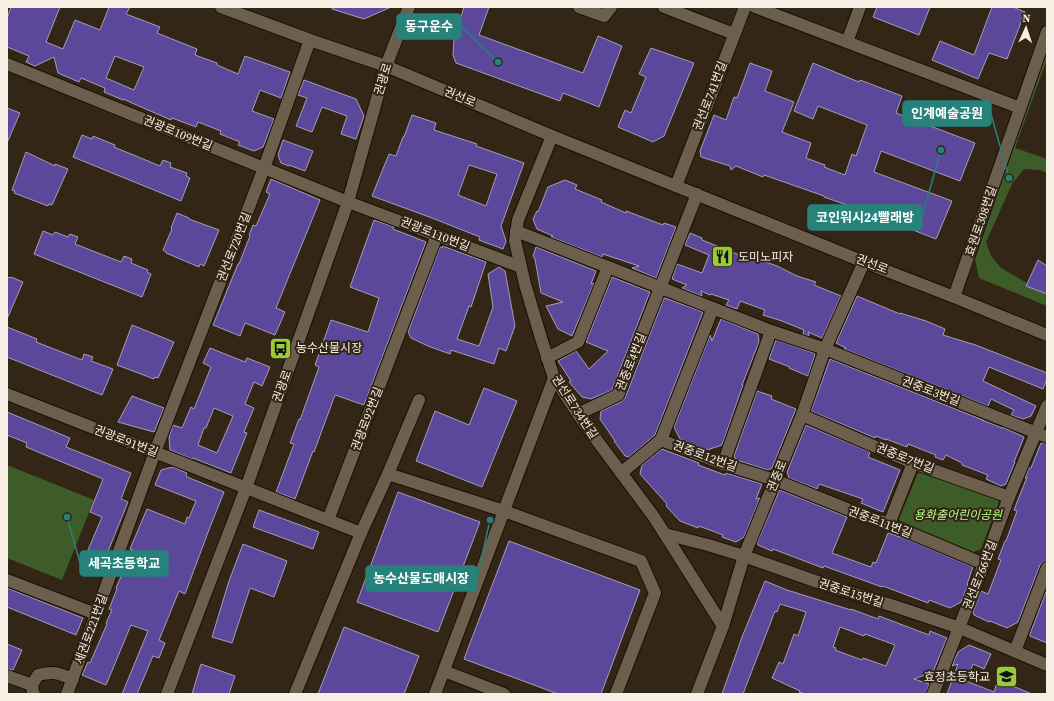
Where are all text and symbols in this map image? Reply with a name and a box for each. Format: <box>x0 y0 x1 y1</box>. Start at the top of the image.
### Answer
north arrow <box>1006 8 1046 48</box>
text: N <box>1022 11 1031 26</box>
callout: 동구운수 <box>397 14 461 39</box>
text: 동구운수 <box>405 18 453 35</box>
street label: 권선로741번길 <box>689 59 731 133</box>
street label: 권광로 <box>371 61 395 97</box>
street label: 권선로 <box>442 83 478 111</box>
callout: 인계예술공원 <box>903 101 991 126</box>
text: 인계예술공원 <box>911 105 983 122</box>
street label: 권광로109번길 <box>141 112 215 154</box>
street label: 효원로308번길 <box>962 184 1000 258</box>
callout: 코인워시24빨래방 <box>808 205 922 230</box>
text: 코인워시24빨래방 <box>816 209 914 226</box>
street label: 권선로720번길 <box>213 210 255 284</box>
street label: 권광로110번길 <box>398 213 472 255</box>
restaurant icon: 도미노피자 <box>709 244 735 270</box>
place label: 도미노피자 <box>738 249 793 265</box>
street label: 권선로 <box>854 251 890 277</box>
street label: 권중로4번길 <box>612 331 650 393</box>
bus stop icon: 농수산물시장 <box>268 335 294 361</box>
place label: 농수산물시장 <box>296 340 362 356</box>
street label: 권광로 <box>269 368 295 404</box>
street label: 권선로734번길 <box>548 372 602 442</box>
street label: 권중로3번길 <box>900 373 962 409</box>
street label: 권광로92번길 <box>347 385 387 453</box>
street label: 권광로91번길 <box>92 421 160 461</box>
street label: 권중로12번길 <box>671 437 739 475</box>
street label: 권중로7번길 <box>874 439 936 477</box>
street label: 권중로 <box>763 458 791 494</box>
street label: 권중로11번길 <box>846 502 914 542</box>
park label: 용화출어린이공원 <box>914 507 1003 523</box>
street label: 권선로766번길 <box>959 538 1001 612</box>
callout: 세곡초등학교 <box>80 551 168 576</box>
text: 세곡초등학교 <box>88 555 160 572</box>
callout: 농수산물도매시장 <box>366 566 477 591</box>
text: 농수산물도매시장 <box>373 570 469 587</box>
street label: 권중로15번길 <box>817 575 885 611</box>
street label: 세권로221번길 <box>71 592 111 666</box>
school or university icon: 효정초등학교 <box>993 664 1019 690</box>
place label: 효정초등학교 <box>924 669 990 685</box>

